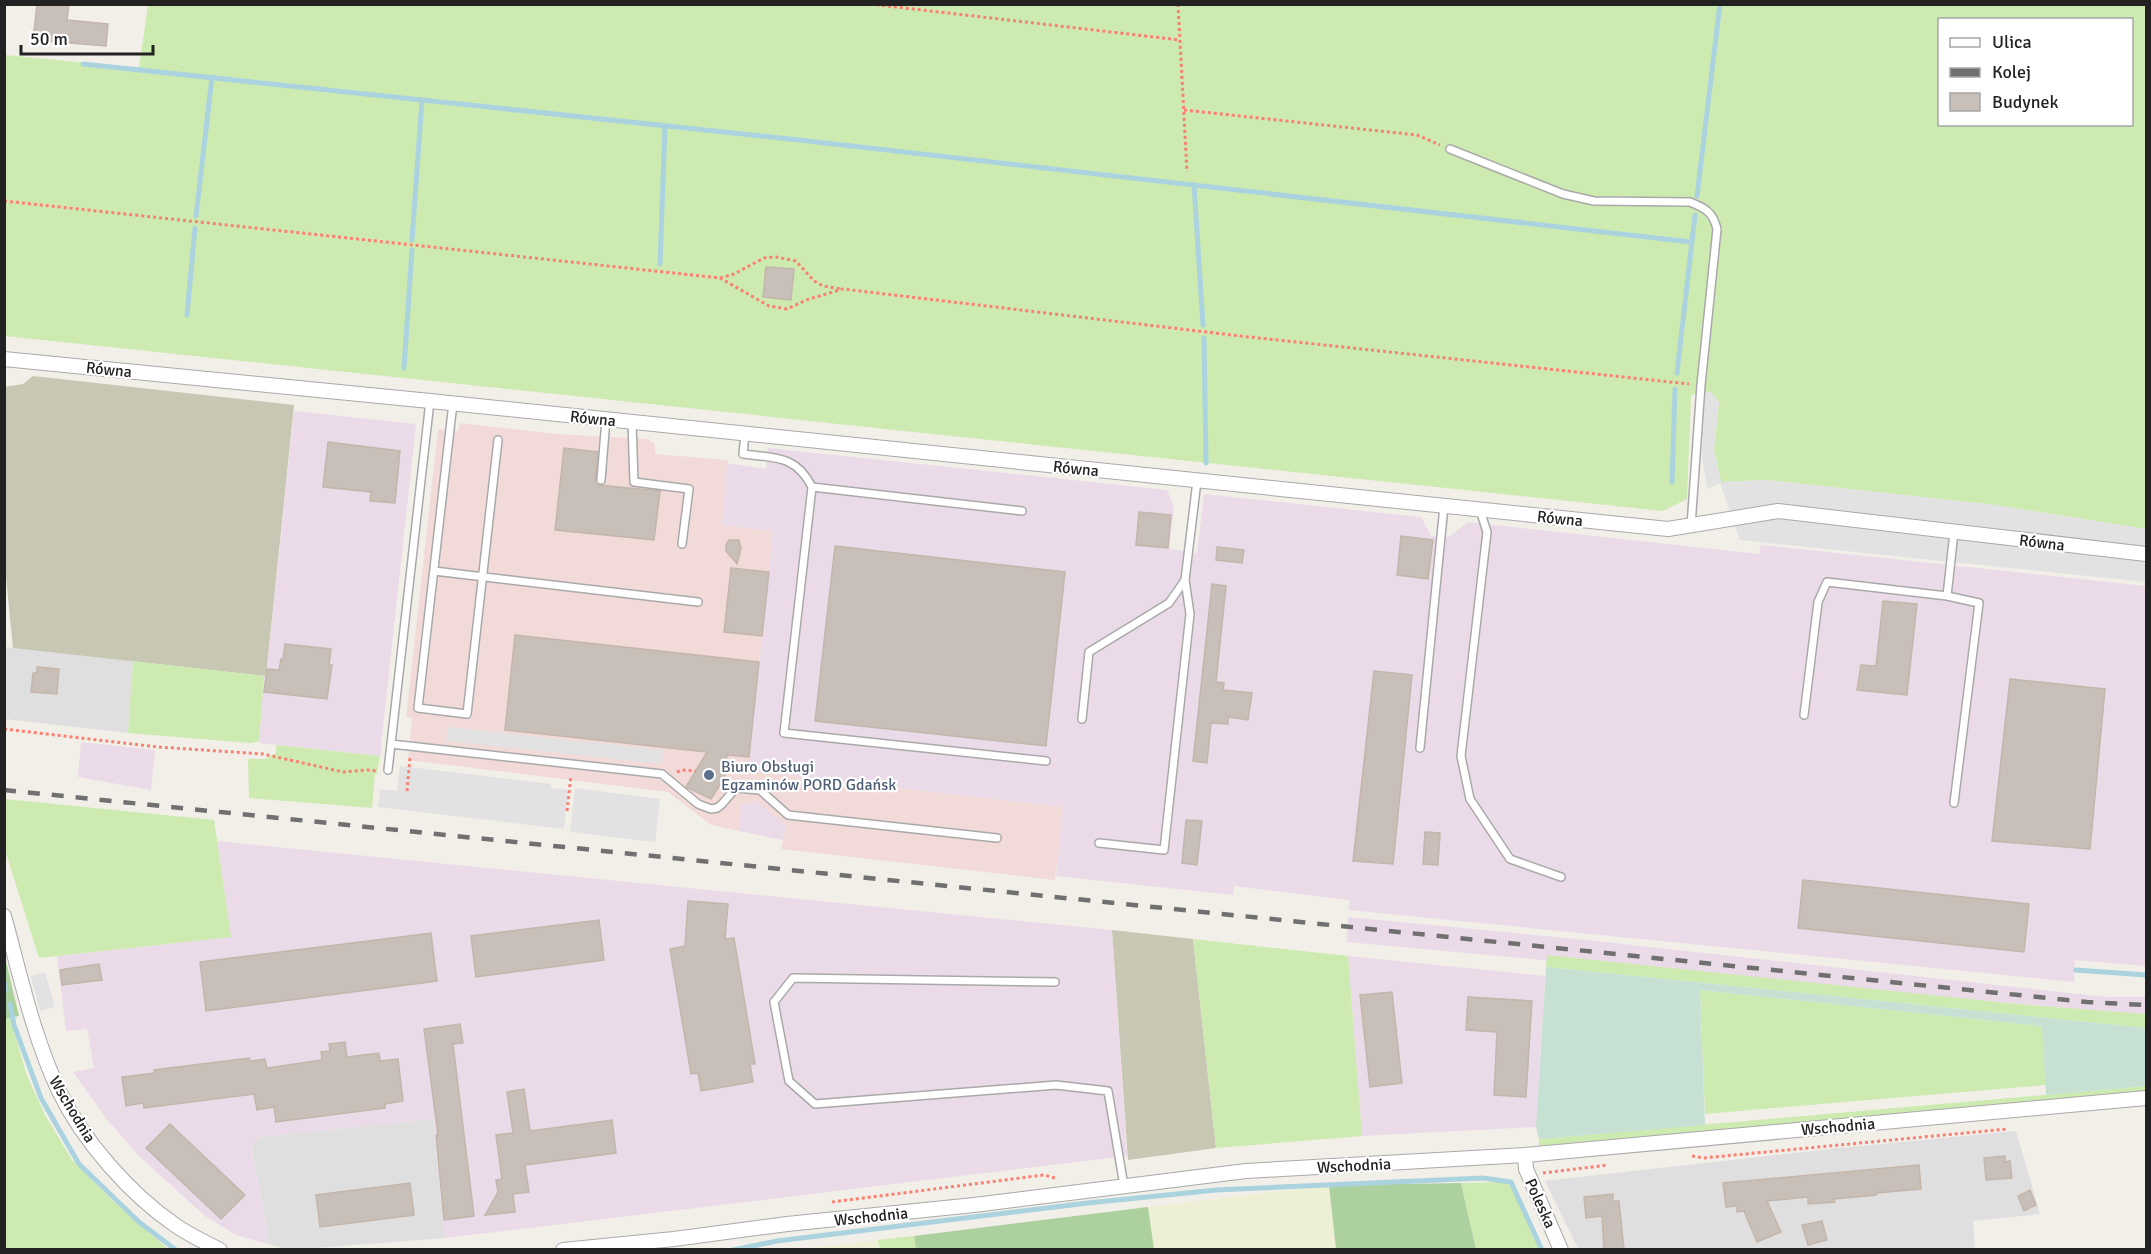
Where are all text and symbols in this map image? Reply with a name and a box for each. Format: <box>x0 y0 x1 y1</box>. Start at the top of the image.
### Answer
scale bar <box>21 18 153 56</box>
legend <box>1938 18 2133 126</box>
text: 50 m <box>30 28 68 50</box>
text: Ulica <box>1992 31 2032 53</box>
text: Kolej <box>1992 61 2031 83</box>
text: Budynek <box>1992 91 2059 113</box>
street label: Równa <box>85 358 133 382</box>
street label: Równa <box>569 407 617 431</box>
street label: Równa <box>1052 457 1100 481</box>
street label: Równa <box>1536 507 1584 531</box>
street label: Równa <box>2018 530 2066 556</box>
place label: Biuro Obsługi Egzaminów PORD Gdańsk <box>721 757 896 795</box>
marker: Biuro Obsługi Egzaminów PORD Gdańsk <box>702 768 716 782</box>
street label: Wschodnia <box>44 1073 100 1147</box>
street label: Wschodnia <box>1800 1114 1876 1140</box>
street label: Wschodnia <box>1316 1154 1392 1178</box>
street label: Poleska <box>1520 1175 1560 1232</box>
street label: Wschodnia <box>833 1203 909 1231</box>

